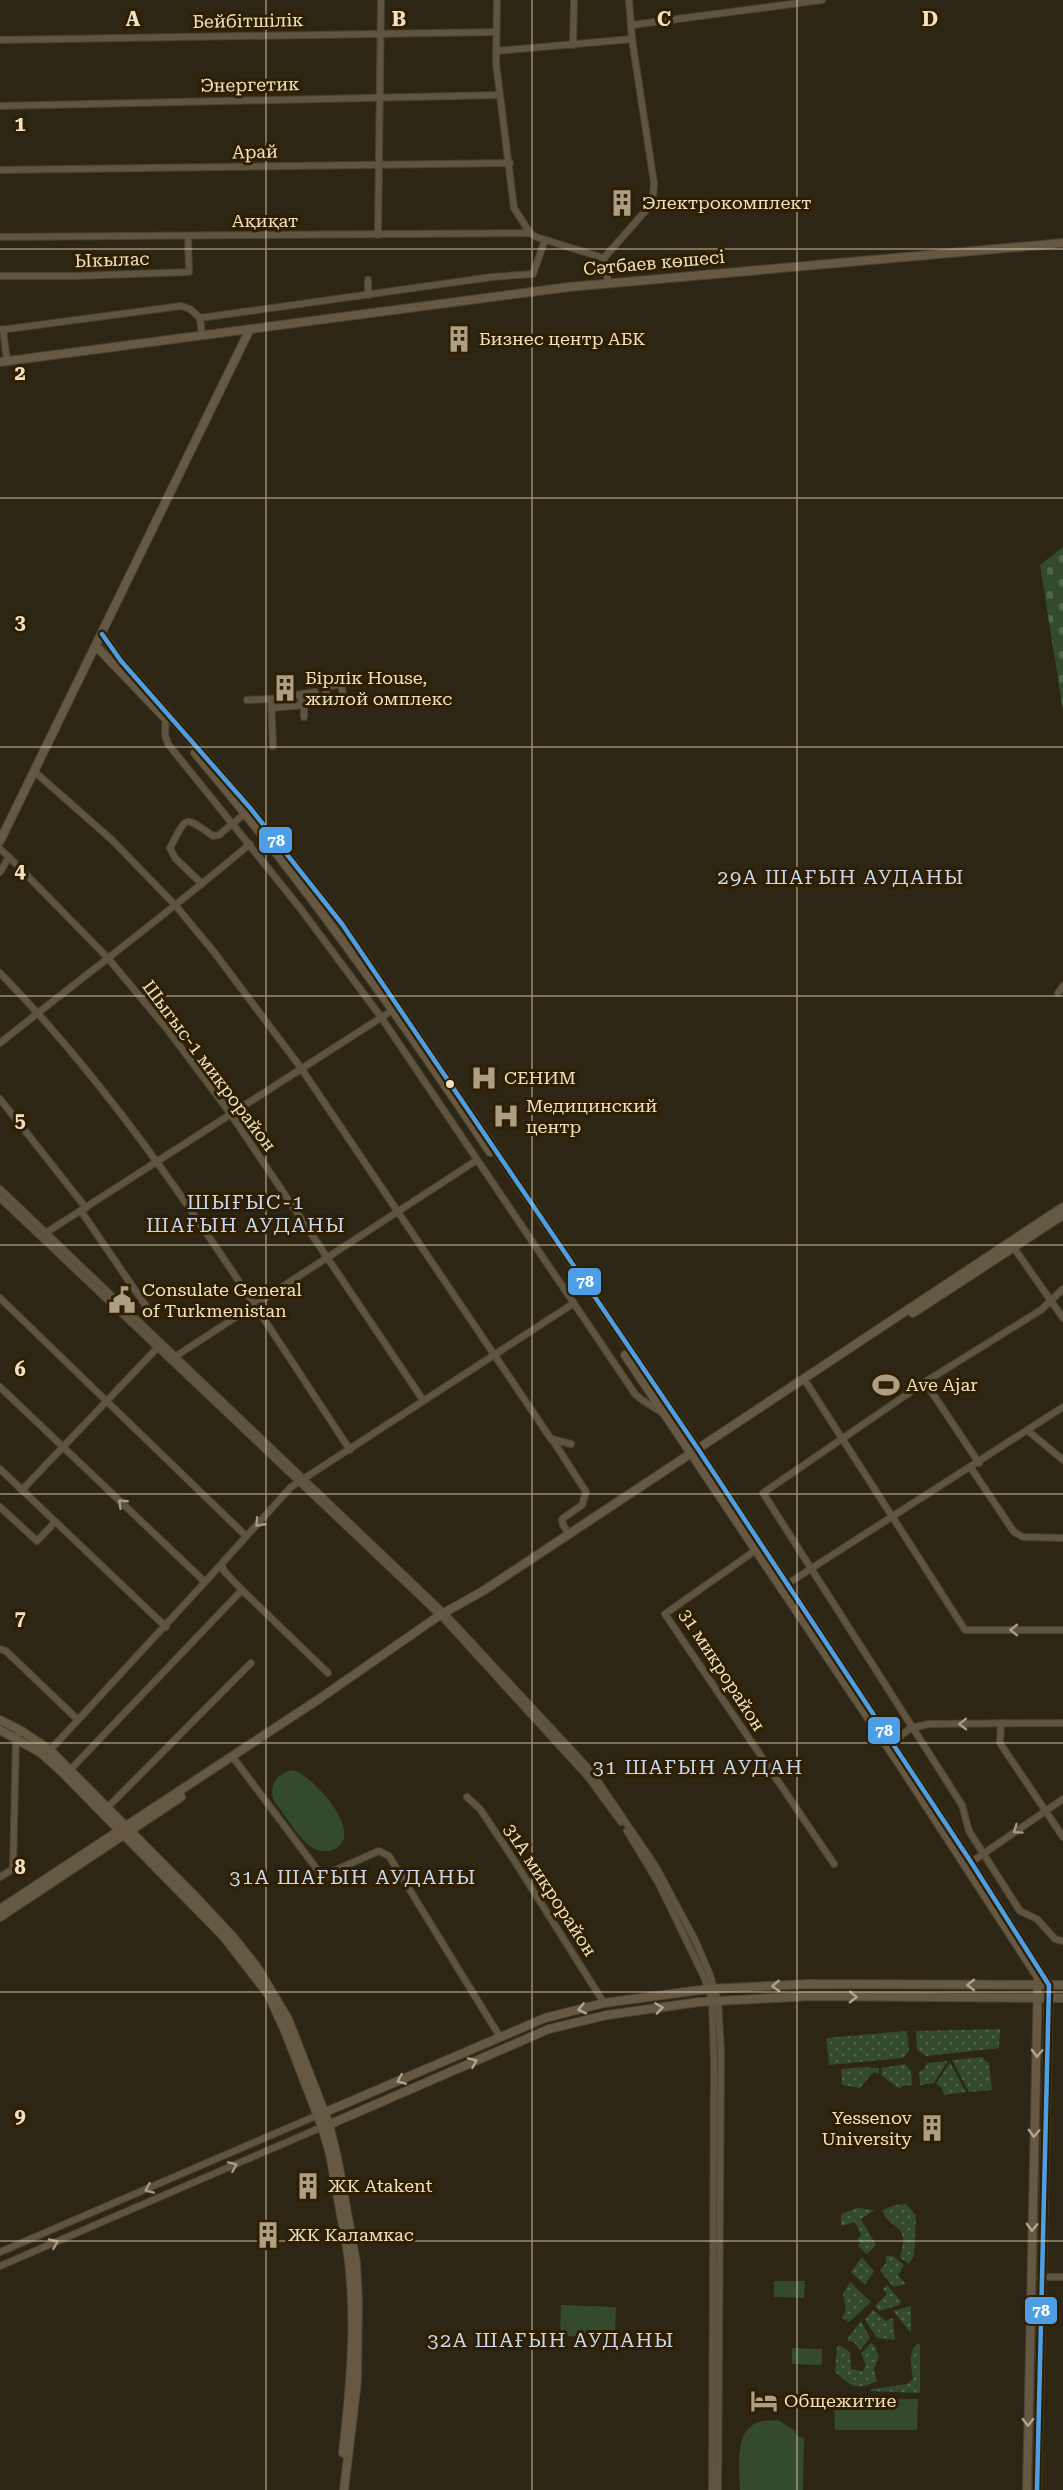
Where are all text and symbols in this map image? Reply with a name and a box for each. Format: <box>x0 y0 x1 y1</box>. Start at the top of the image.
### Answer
text: A <box>126 7 141 31</box>
text: B <box>392 7 406 31</box>
text: C <box>657 7 671 31</box>
text: D <box>922 7 938 31</box>
street label: Бейбітшілік <box>192 9 304 32</box>
street label: Энергетик <box>200 73 300 96</box>
text: 1 <box>14 112 26 136</box>
street label: Арай <box>232 141 278 162</box>
building icon: Электрокомплект <box>607 188 637 218</box>
place label: Электрокомплект <box>642 192 812 213</box>
street label: Ақиқат <box>232 210 298 231</box>
street label: Сәтбаев көшесі <box>582 246 726 279</box>
street label: Ыкылас <box>74 248 150 271</box>
building icon: Бизнес центр АБК <box>444 324 474 354</box>
place label: Бизнес центр АБК <box>479 328 645 349</box>
text: 2 <box>14 361 26 385</box>
text: 3 <box>14 610 26 634</box>
place label: Бірлік House, жилой омплекс <box>305 667 452 709</box>
building icon: Бірлік House, жилой омплекс <box>270 673 300 703</box>
line badge: 78 <box>258 826 293 854</box>
text: 78 <box>267 831 285 850</box>
text: 4 <box>14 859 26 883</box>
district label: 29А ШАҒЫН АУДАНЫ <box>717 865 965 889</box>
street label: Шыгыс-1 микрорайон <box>138 976 281 1156</box>
hospital icon: СЕНИМ <box>469 1063 499 1093</box>
place label: СЕНИМ <box>504 1067 576 1088</box>
unlabelled marker <box>444 1078 456 1090</box>
place label: Медицинский центр <box>526 1095 657 1137</box>
hospital icon: Медицинский центр <box>491 1101 521 1131</box>
text: 5 <box>14 1108 26 1132</box>
district label: ШЫҒЫС-1 ШАҒЫН АУДАНЫ <box>146 1190 346 1237</box>
line badge: 78 <box>567 1267 602 1296</box>
text: 78 <box>576 1272 594 1291</box>
place label: Consulate General of Turkmenistan <box>142 1279 302 1321</box>
public building icon: Consulate General of Turkmenistan <box>107 1285 137 1315</box>
text: 6 <box>14 1357 26 1381</box>
sports icon: Ave Ajar <box>871 1370 901 1400</box>
place label: Ave Ajar <box>906 1374 978 1395</box>
one-way arrow <box>118 1500 129 1511</box>
one-way arrow <box>255 1516 266 1526</box>
street label: 31 микрорайон <box>675 1605 770 1735</box>
text: 7 <box>14 1606 26 1630</box>
one-way arrow <box>1009 1624 1018 1636</box>
line badge: 78 <box>867 1716 901 1745</box>
one-way arrow <box>958 1718 967 1730</box>
text: 78 <box>875 1721 893 1740</box>
district label: 31 ШАҒЫН АУДАН <box>592 1755 804 1779</box>
street label: 31А микрорайон <box>500 1819 601 1960</box>
one-way arrow <box>1012 1823 1023 1834</box>
text: 8 <box>14 1855 26 1879</box>
district label: 31А ШАҒЫН АУДАНЫ <box>229 1865 477 1889</box>
one-way arrow <box>771 1979 780 1992</box>
one-way arrow <box>966 1979 975 1991</box>
one-way arrow <box>849 1991 858 2003</box>
one-way arrow <box>578 2001 588 2014</box>
one-way arrow <box>654 2002 663 2014</box>
one-way arrow <box>1030 2049 1043 2058</box>
one-way arrow <box>466 2058 477 2070</box>
one-way arrow <box>397 2073 408 2085</box>
text: 9 <box>14 2104 26 2128</box>
place label: Yessenov University <box>821 2107 913 2149</box>
building icon: Yessenov University <box>917 2113 947 2143</box>
one-way arrow <box>1028 2129 1041 2138</box>
one-way arrow <box>227 2161 238 2173</box>
building icon: ЖК Atakent <box>293 2171 323 2201</box>
place label: ЖК Atakent <box>328 2175 433 2196</box>
one-way arrow <box>144 2182 155 2194</box>
building icon: ЖК Каламкас <box>253 2220 283 2250</box>
one-way arrow <box>1025 2222 1038 2231</box>
place label: ЖК Каламкас <box>288 2224 414 2245</box>
one-way arrow <box>47 2238 58 2250</box>
line badge: 78 <box>1024 2296 1058 2325</box>
text: 78 <box>1032 2301 1050 2320</box>
district label: 32А ШАҒЫН АУДАНЫ <box>427 2328 675 2352</box>
hotel icon: Общежитие <box>749 2386 779 2416</box>
place label: Общежитие <box>784 2390 896 2411</box>
one-way arrow <box>1022 2417 1034 2426</box>

